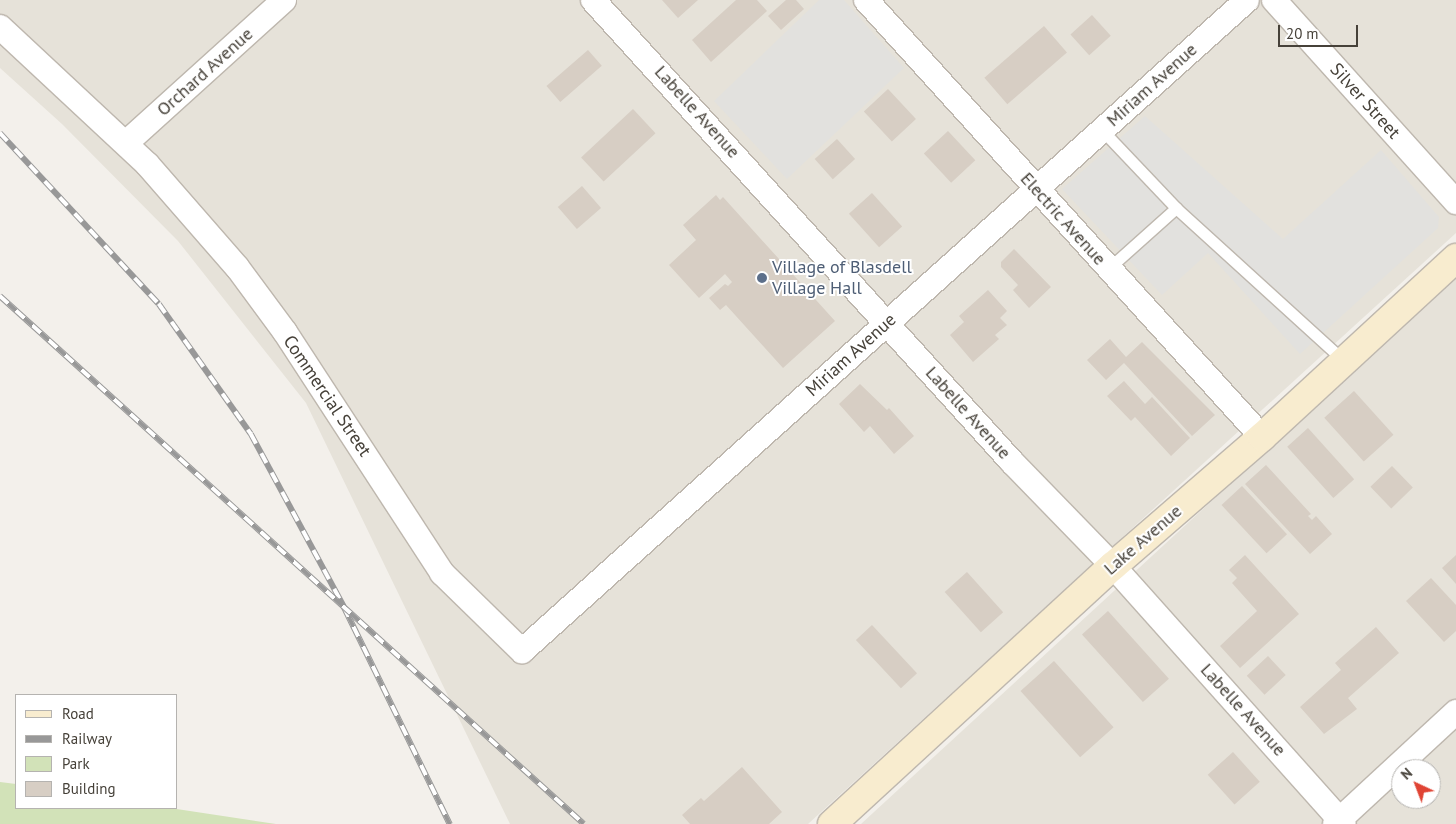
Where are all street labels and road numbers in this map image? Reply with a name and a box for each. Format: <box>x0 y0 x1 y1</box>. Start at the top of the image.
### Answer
street label: Orchard Avenue <box>152 23 258 121</box>
street label: Miriam Avenue <box>1102 39 1202 131</box>
street label: Silver Street <box>1325 59 1405 143</box>
street label: Labelle Avenue <box>650 61 744 163</box>
street label: Electric Avenue <box>1015 168 1111 270</box>
street label: Miriam Avenue <box>801 309 901 401</box>
street label: Commercial Street <box>278 331 376 461</box>
street label: Labelle Avenue <box>921 362 1015 464</box>
street label: Lake Avenue <box>1100 500 1186 580</box>
street label: Labelle Avenue <box>1196 659 1290 761</box>

